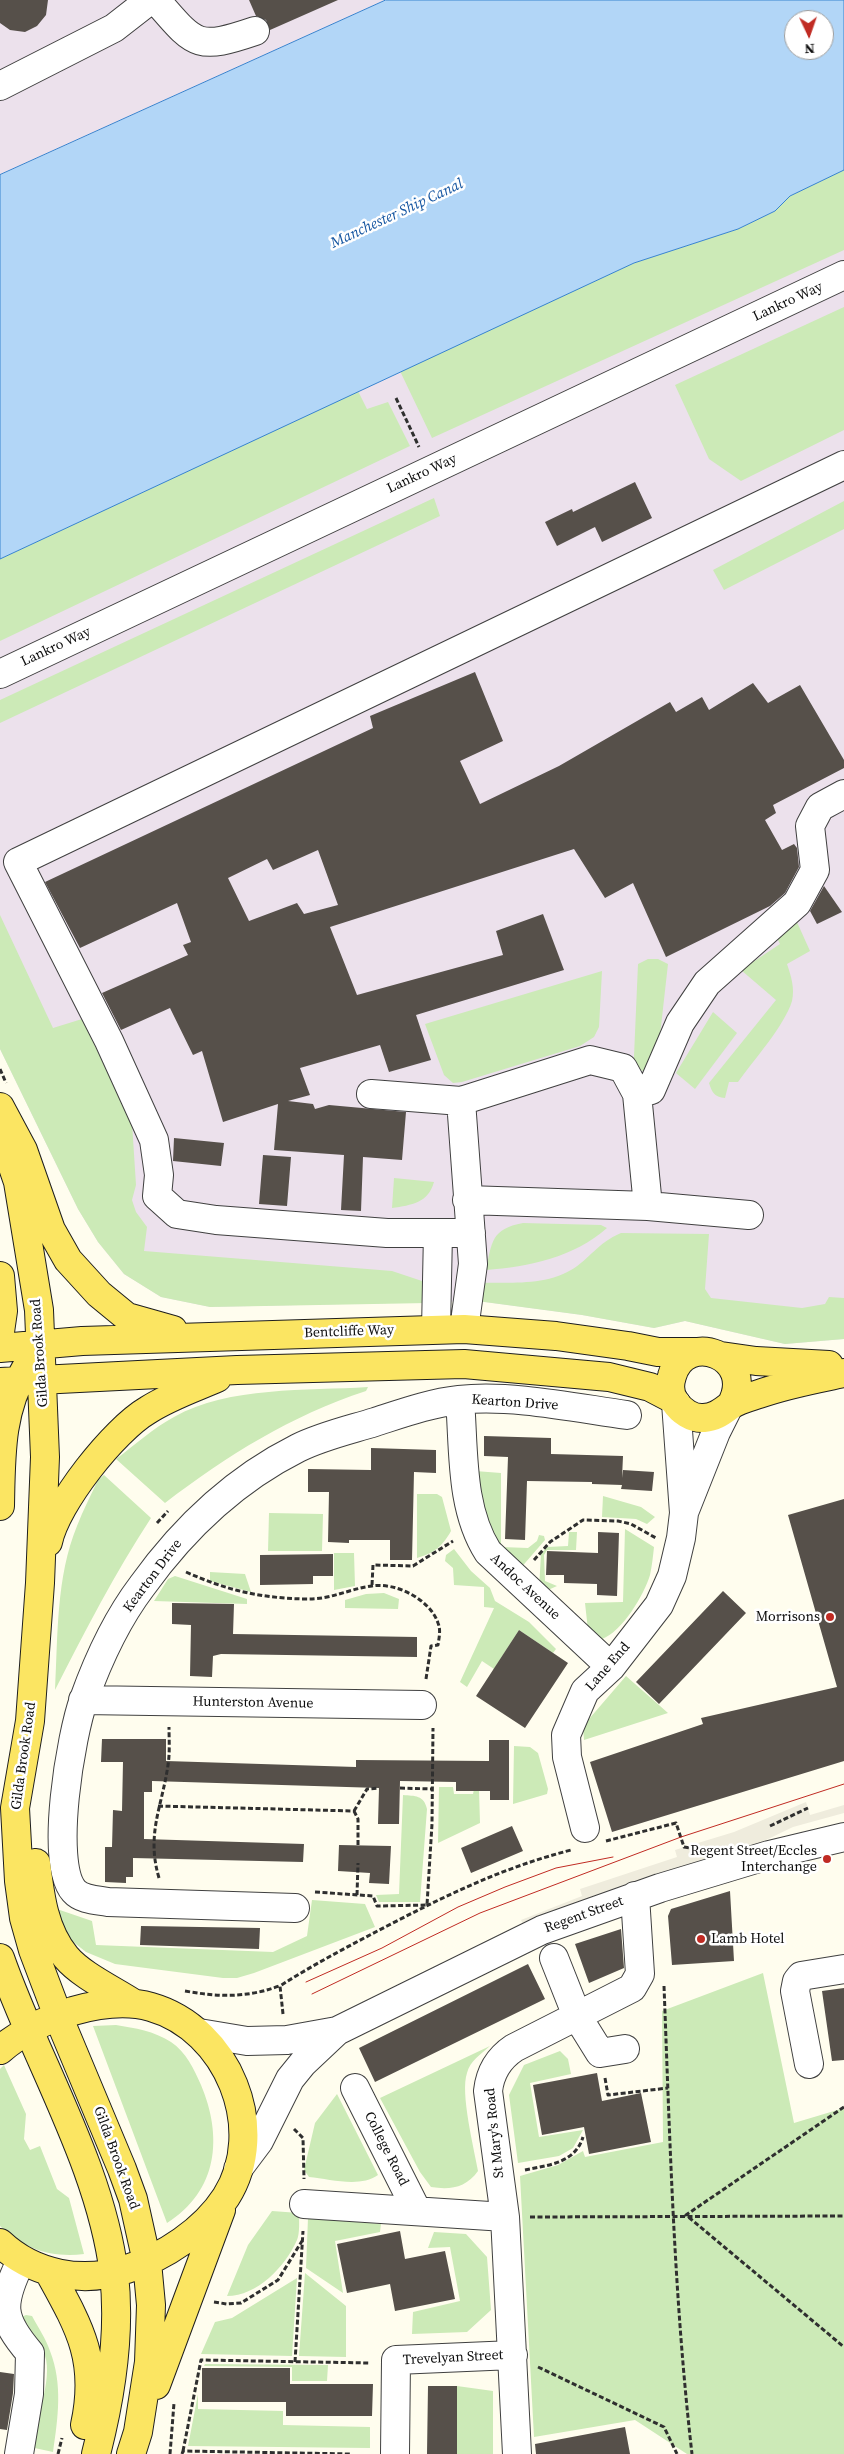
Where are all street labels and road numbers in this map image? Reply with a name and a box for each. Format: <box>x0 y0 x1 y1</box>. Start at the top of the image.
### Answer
street label: Lankro Way <box>751 279 825 325</box>
street label: Lankro Way <box>385 451 459 497</box>
street label: Lankro Way <box>19 624 93 670</box>
street label: Gilda Brook Road <box>28 1298 52 1408</box>
street label: Bentcliffe Way <box>304 1322 394 1342</box>
street label: Kearton Drive <box>471 1392 559 1414</box>
street label: Kearton Drive <box>120 1536 186 1616</box>
street label: Andoc Avenue <box>487 1550 563 1624</box>
street label: Lane End <box>582 1639 634 1695</box>
street label: Hunterston Avenue <box>192 1694 314 1712</box>
street label: Gilda Brook Road <box>8 1701 40 1811</box>
street label: Regent Street <box>542 1893 626 1937</box>
street label: St Mary's Road <box>482 2087 508 2179</box>
street label: Gilda Brook Road <box>90 2104 142 2212</box>
street label: College Road <box>360 2109 412 2189</box>
street label: Trevelyan Street <box>402 2347 504 2369</box>

